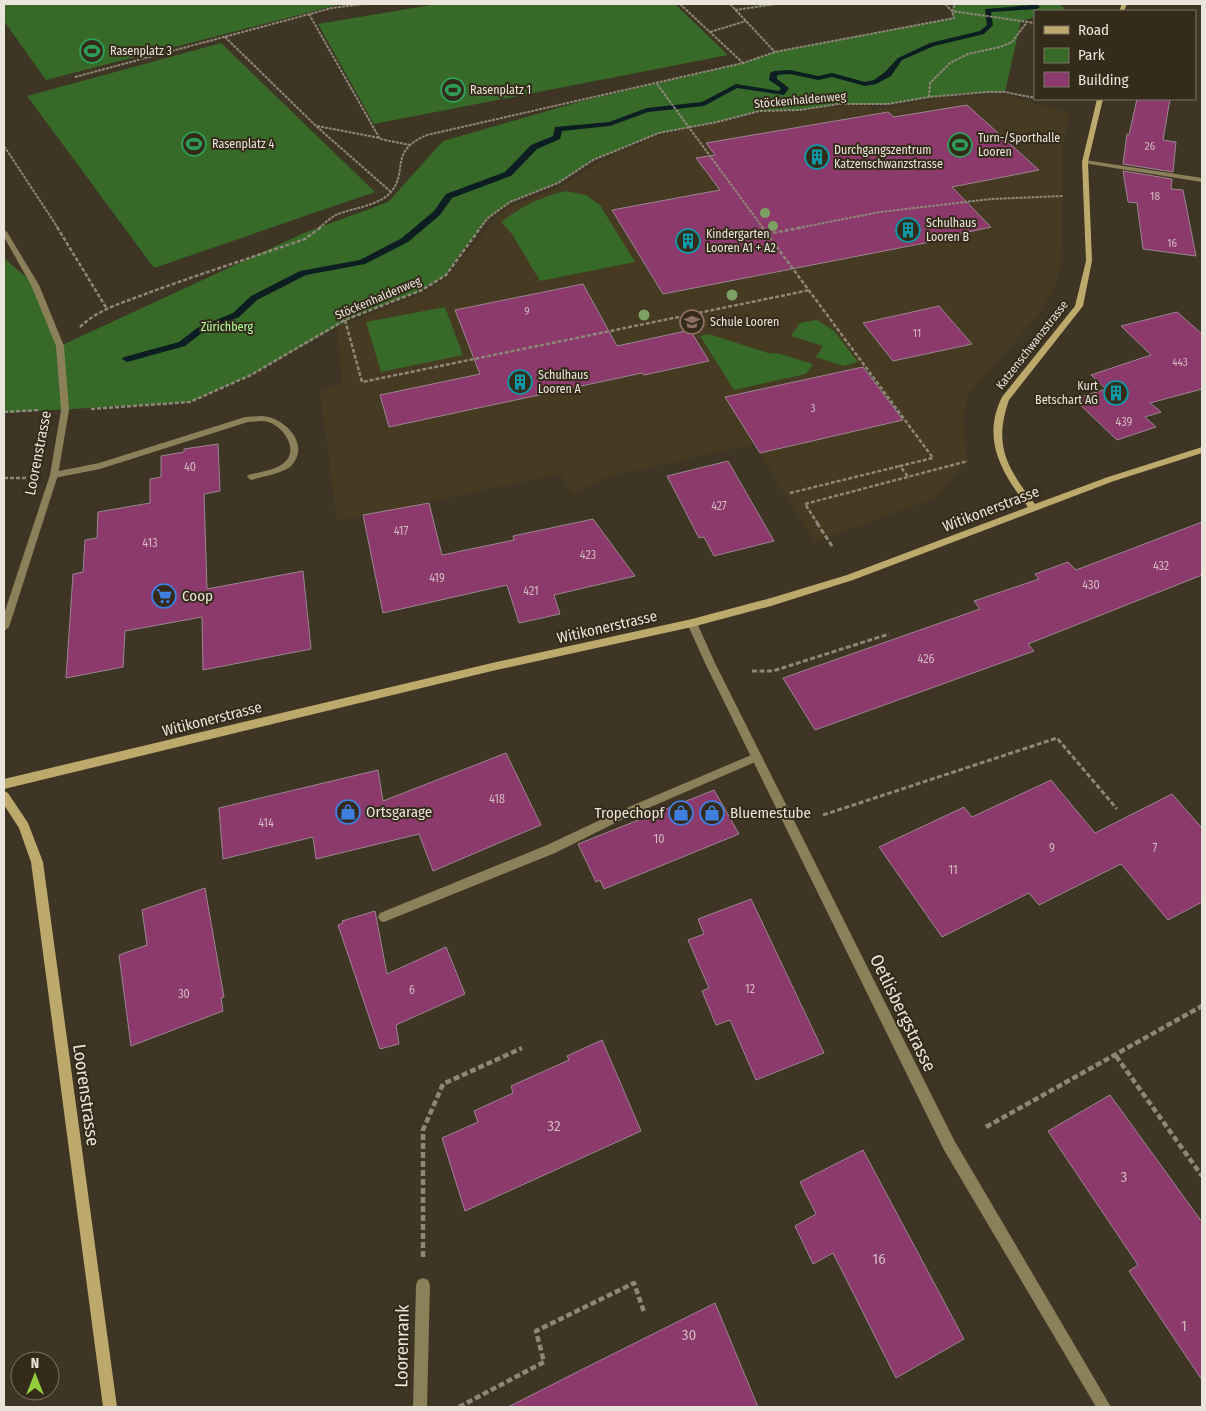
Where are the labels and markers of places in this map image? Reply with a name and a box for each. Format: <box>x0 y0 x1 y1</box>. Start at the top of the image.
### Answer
sports icon: Rasenplatz 3 <box>79 38 105 64</box>
place label: Rasenplatz 3 <box>110 44 172 58</box>
sports icon: Rasenplatz 1 <box>440 77 466 103</box>
place label: Rasenplatz 1 <box>470 83 531 97</box>
sports icon: Rasenplatz 4 <box>181 131 207 157</box>
place label: Turn-/Sporthalle Looren <box>978 131 1060 159</box>
sports icon: Turn-/Sporthalle Looren <box>947 132 973 158</box>
place label: Rasenplatz 4 <box>212 137 274 151</box>
place label: Durchgangszentrum Katzenschwanzstrasse <box>834 143 943 171</box>
building icon: Durchgangszentrum Katzenschwanzstrasse <box>804 144 830 170</box>
place label: Schulhaus Looren B <box>926 216 976 244</box>
building icon: Schulhaus Looren B <box>895 217 921 243</box>
place label: Kindergarten Looren A1 + A2 <box>706 227 776 255</box>
building icon: Kindergarten Looren A1 + A2 <box>675 228 701 254</box>
school or university icon: Schule Looren <box>679 309 705 335</box>
place label: Schule Looren <box>710 315 779 329</box>
place label: Schulhaus Looren A <box>538 368 588 396</box>
building icon: Schulhaus Looren A <box>507 369 533 395</box>
place label: Kurt Betschart AG <box>1035 379 1098 407</box>
building icon: Kurt Betschart AG <box>1103 380 1129 406</box>
supermarket icon: Coop <box>151 583 177 609</box>
place label: Coop <box>182 587 213 605</box>
shop icon: Ortsgarage <box>335 799 361 825</box>
shop icon: Tropechopf <box>668 800 694 826</box>
shop icon: Bluemestube <box>699 800 725 826</box>
place label: Ortsgarage <box>366 803 432 821</box>
place label: Tropechopf <box>595 804 665 822</box>
place label: Bluemestube <box>730 804 811 822</box>

